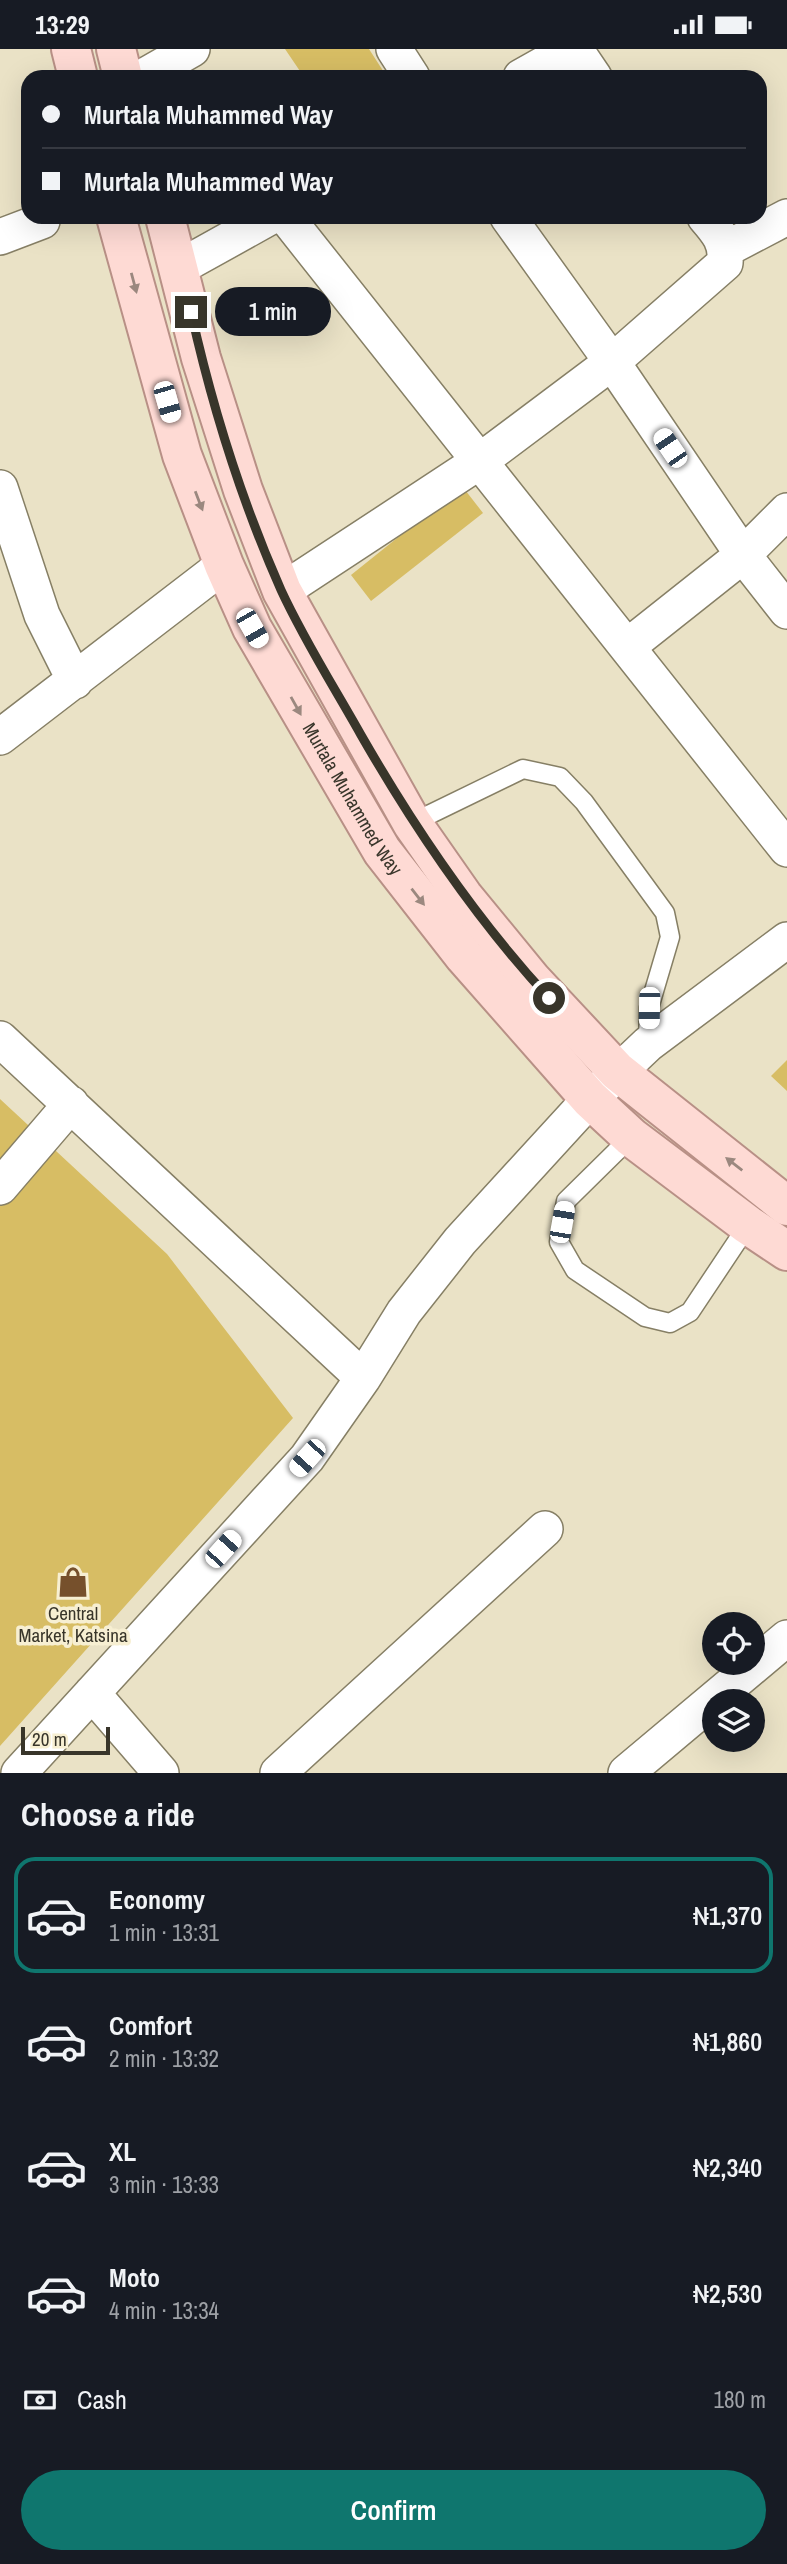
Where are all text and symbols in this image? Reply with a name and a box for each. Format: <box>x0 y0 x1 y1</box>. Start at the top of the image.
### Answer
text: 13:29 <box>35 7 90 42</box>
text: Murtala Muhammed Way <box>84 97 333 132</box>
text: Murtala Muhammed Way <box>84 164 333 199</box>
one-way arrow <box>129 272 140 294</box>
callout: 1 min <box>216 287 331 337</box>
route end <box>175 296 207 328</box>
text: 1 min <box>249 296 297 327</box>
car <box>152 379 183 425</box>
car <box>650 425 691 471</box>
one-way arrow <box>194 490 205 511</box>
car <box>233 605 272 651</box>
one-way arrow <box>290 696 302 716</box>
street label: Murtala Muhammed Way <box>297 718 409 880</box>
one-way arrow <box>411 888 426 906</box>
route start <box>533 982 565 1014</box>
car <box>639 987 660 1029</box>
one-way arrow <box>725 1156 743 1171</box>
car <box>549 1199 576 1245</box>
car <box>286 1435 329 1481</box>
car <box>202 1526 245 1572</box>
shop icon: Central Market, Katsina <box>56 1565 90 1599</box>
place label: Central Market, Katsina <box>18 1600 128 1648</box>
map controls <box>702 1612 765 1752</box>
button: locate <box>702 1612 765 1675</box>
button: layers <box>702 1689 765 1752</box>
scale bar <box>21 1724 110 1756</box>
text: 20 m <box>32 1726 67 1752</box>
text: Choose a ride <box>21 1793 195 1836</box>
text: Economy <box>109 1882 205 1917</box>
icon: car <box>25 1884 88 1947</box>
text: ₦1,370 <box>693 1898 762 1933</box>
text: 1 min · 13:31 <box>109 1917 219 1948</box>
text: Comfort <box>109 2008 192 2043</box>
icon: car <box>25 2010 88 2073</box>
text: ₦1,860 <box>693 2024 762 2059</box>
text: 2 min · 13:32 <box>109 2043 219 2074</box>
text: XL <box>109 2134 136 2169</box>
icon: car <box>25 2136 88 2199</box>
text: ₦2,340 <box>693 2150 762 2185</box>
text: 3 min · 13:33 <box>109 2169 219 2200</box>
text: Moto <box>109 2260 160 2295</box>
icon: car <box>25 2262 88 2325</box>
text: ₦2,530 <box>693 2276 762 2311</box>
text: 4 min · 13:34 <box>109 2295 219 2326</box>
icon: cash <box>21 2381 59 2419</box>
text: Cash <box>77 2382 127 2417</box>
text: 180 m <box>714 2384 766 2415</box>
button: Confirm <box>21 2470 766 2550</box>

